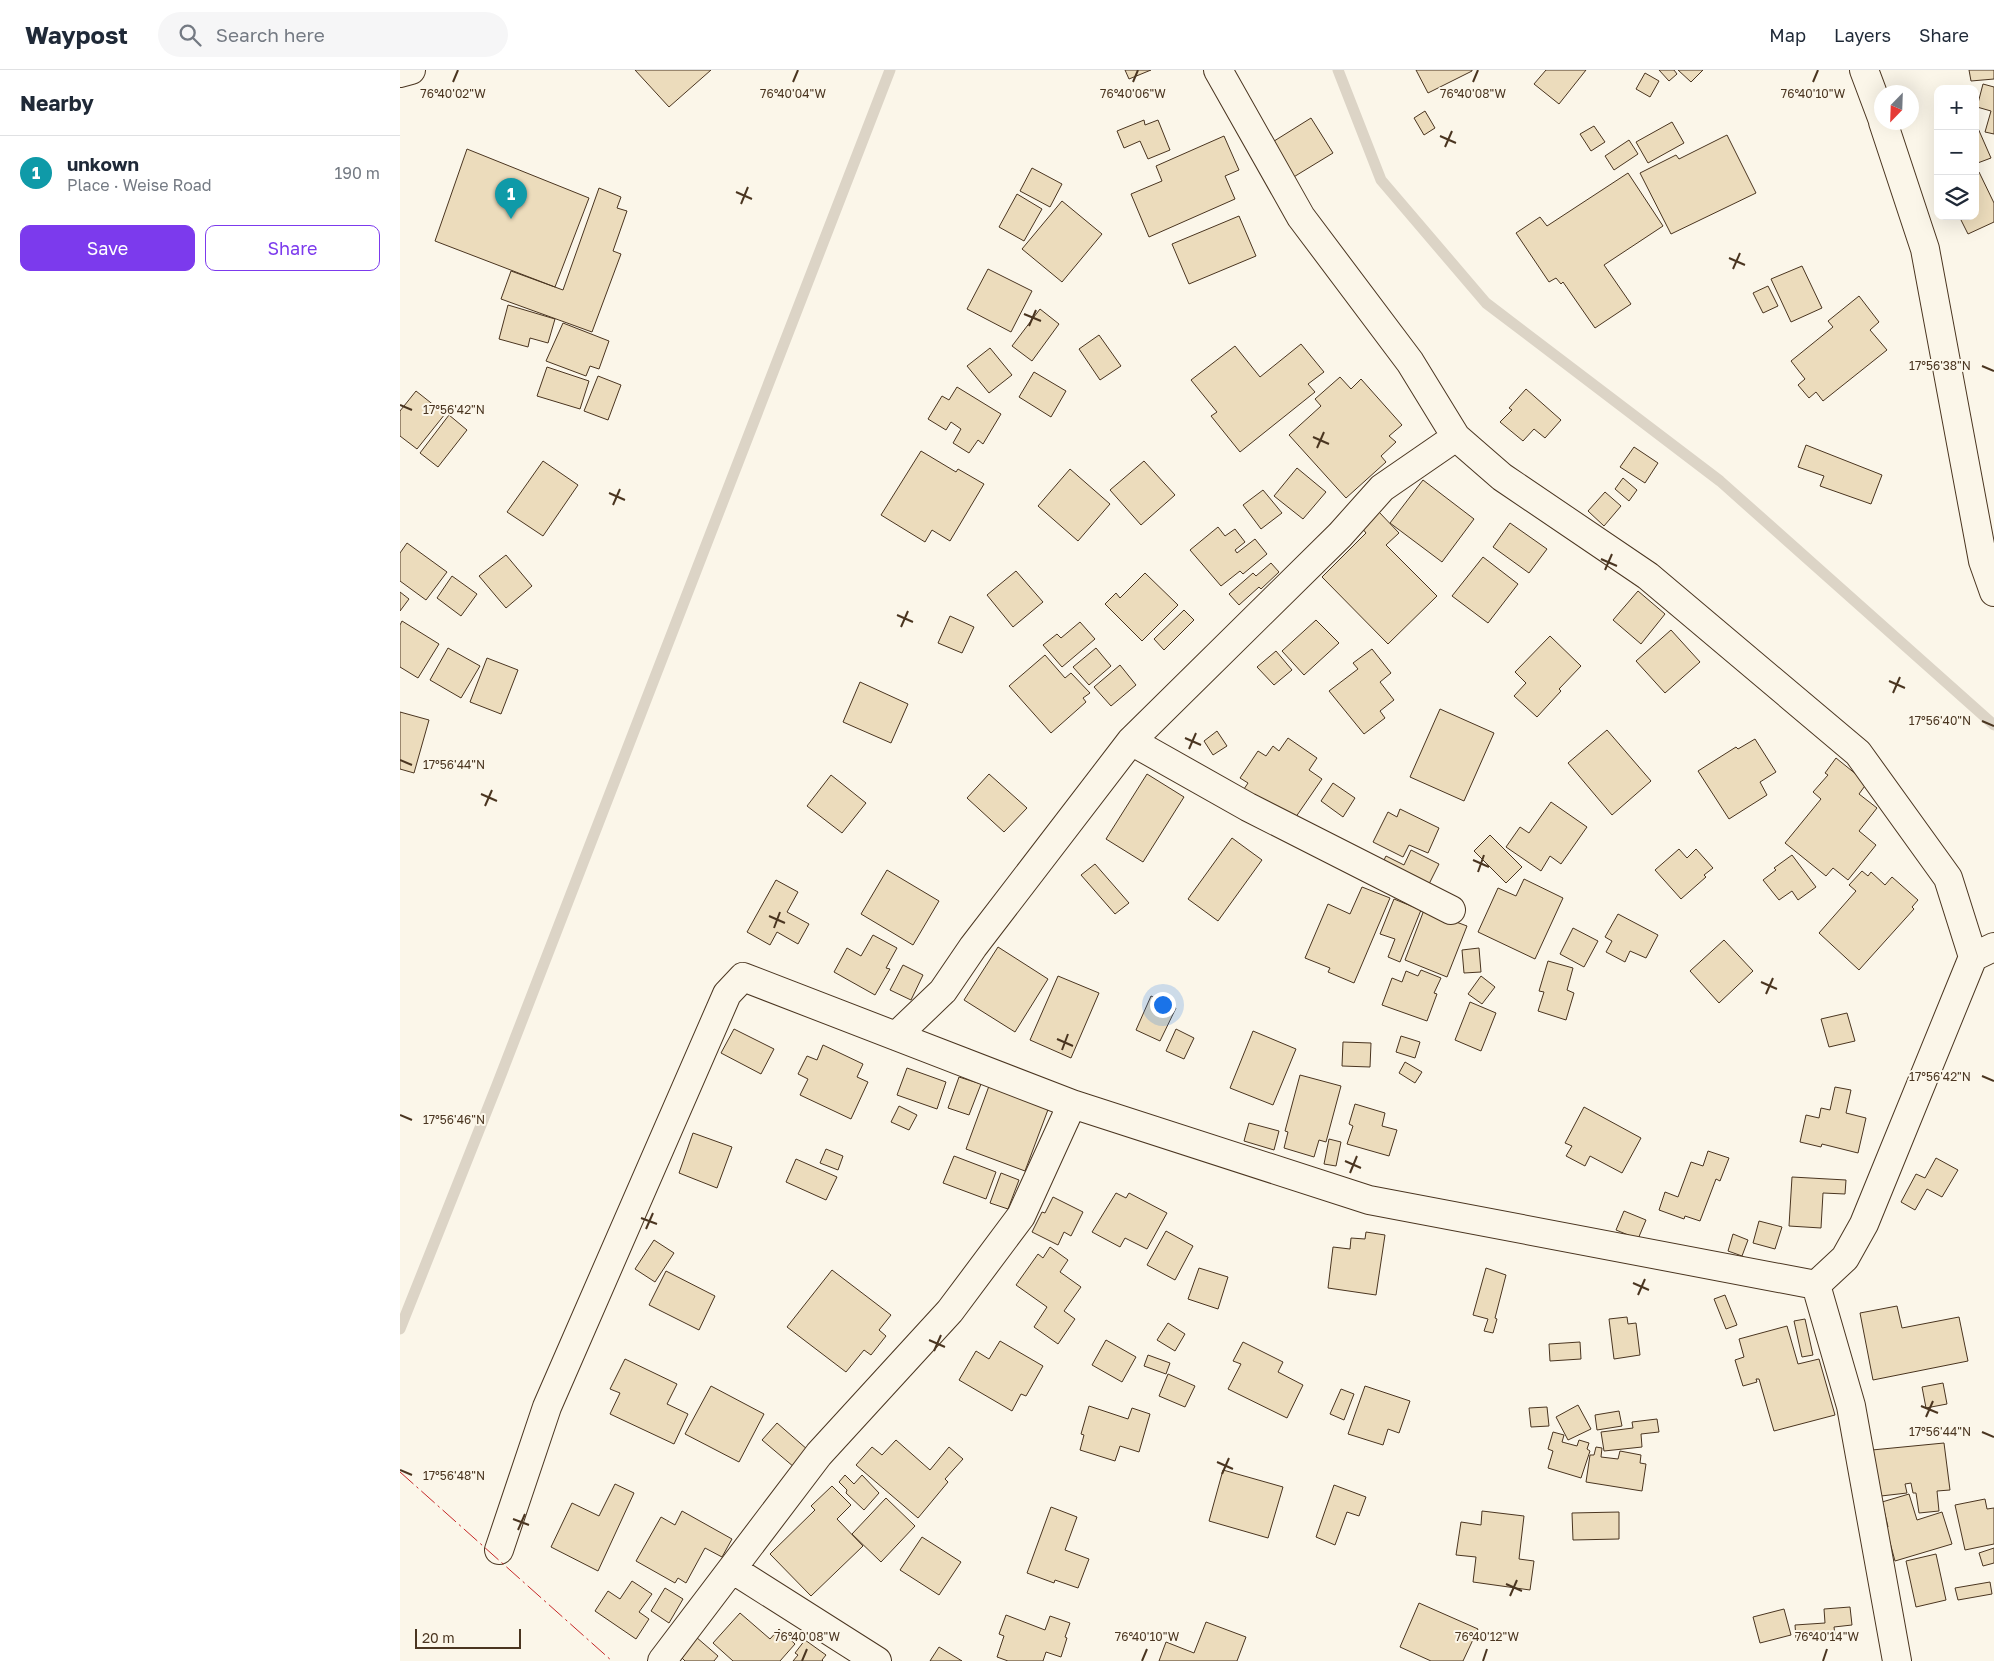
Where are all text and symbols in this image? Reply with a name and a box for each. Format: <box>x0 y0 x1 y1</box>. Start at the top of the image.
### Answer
search box <box>158 12 508 57</box>
text: Waypost <box>25 20 128 49</box>
icon: search <box>176 21 204 49</box>
text: Search here <box>216 23 325 46</box>
text: Map <box>1769 24 1806 46</box>
text: Layers <box>1834 24 1891 46</box>
text: Share <box>1919 24 1969 46</box>
north arrow <box>1874 85 1919 130</box>
map controls <box>1934 85 1979 220</box>
button: + <box>1934 85 1979 130</box>
text: 76°40'02"W <box>420 86 486 101</box>
text: 76°40'04"W <box>760 86 826 101</box>
text: 76°40'06"W <box>1100 86 1166 101</box>
text: 76°40'08"W <box>1440 86 1506 101</box>
text: 76°40'10"W <box>1781 86 1846 101</box>
text: Nearby <box>20 90 94 116</box>
button: − <box>1934 130 1979 175</box>
text: unkown <box>67 152 139 175</box>
text: 1 <box>32 163 40 183</box>
text: 190 m <box>334 163 380 183</box>
text: Place · Weise Road <box>67 175 212 195</box>
button: layers <box>1934 175 1979 220</box>
pin: 1 <box>495 178 527 219</box>
button: Save <box>20 225 195 271</box>
button: Share <box>205 225 380 271</box>
text: 17°56'38"N <box>1909 358 1971 373</box>
text: 17°56'42"N <box>423 402 485 417</box>
text: 17°56'40"N <box>1909 713 1971 728</box>
text: 17°56'44"N <box>423 757 485 772</box>
your location <box>1150 992 1176 1018</box>
text: 17°56'42"N <box>1909 1069 1971 1084</box>
text: 17°56'46"N <box>423 1112 485 1127</box>
text: 17°56'44"N <box>1909 1424 1971 1439</box>
text: 17°56'48"N <box>423 1468 485 1483</box>
scale bar <box>415 1626 521 1649</box>
text: 20 m <box>422 1629 455 1646</box>
text: 76°40'08"W <box>774 1629 840 1644</box>
text: 76°40'10"W <box>1115 1629 1180 1644</box>
text: 76°40'12"W <box>1455 1629 1519 1644</box>
text: 76°40'14"W <box>1795 1629 1860 1644</box>

